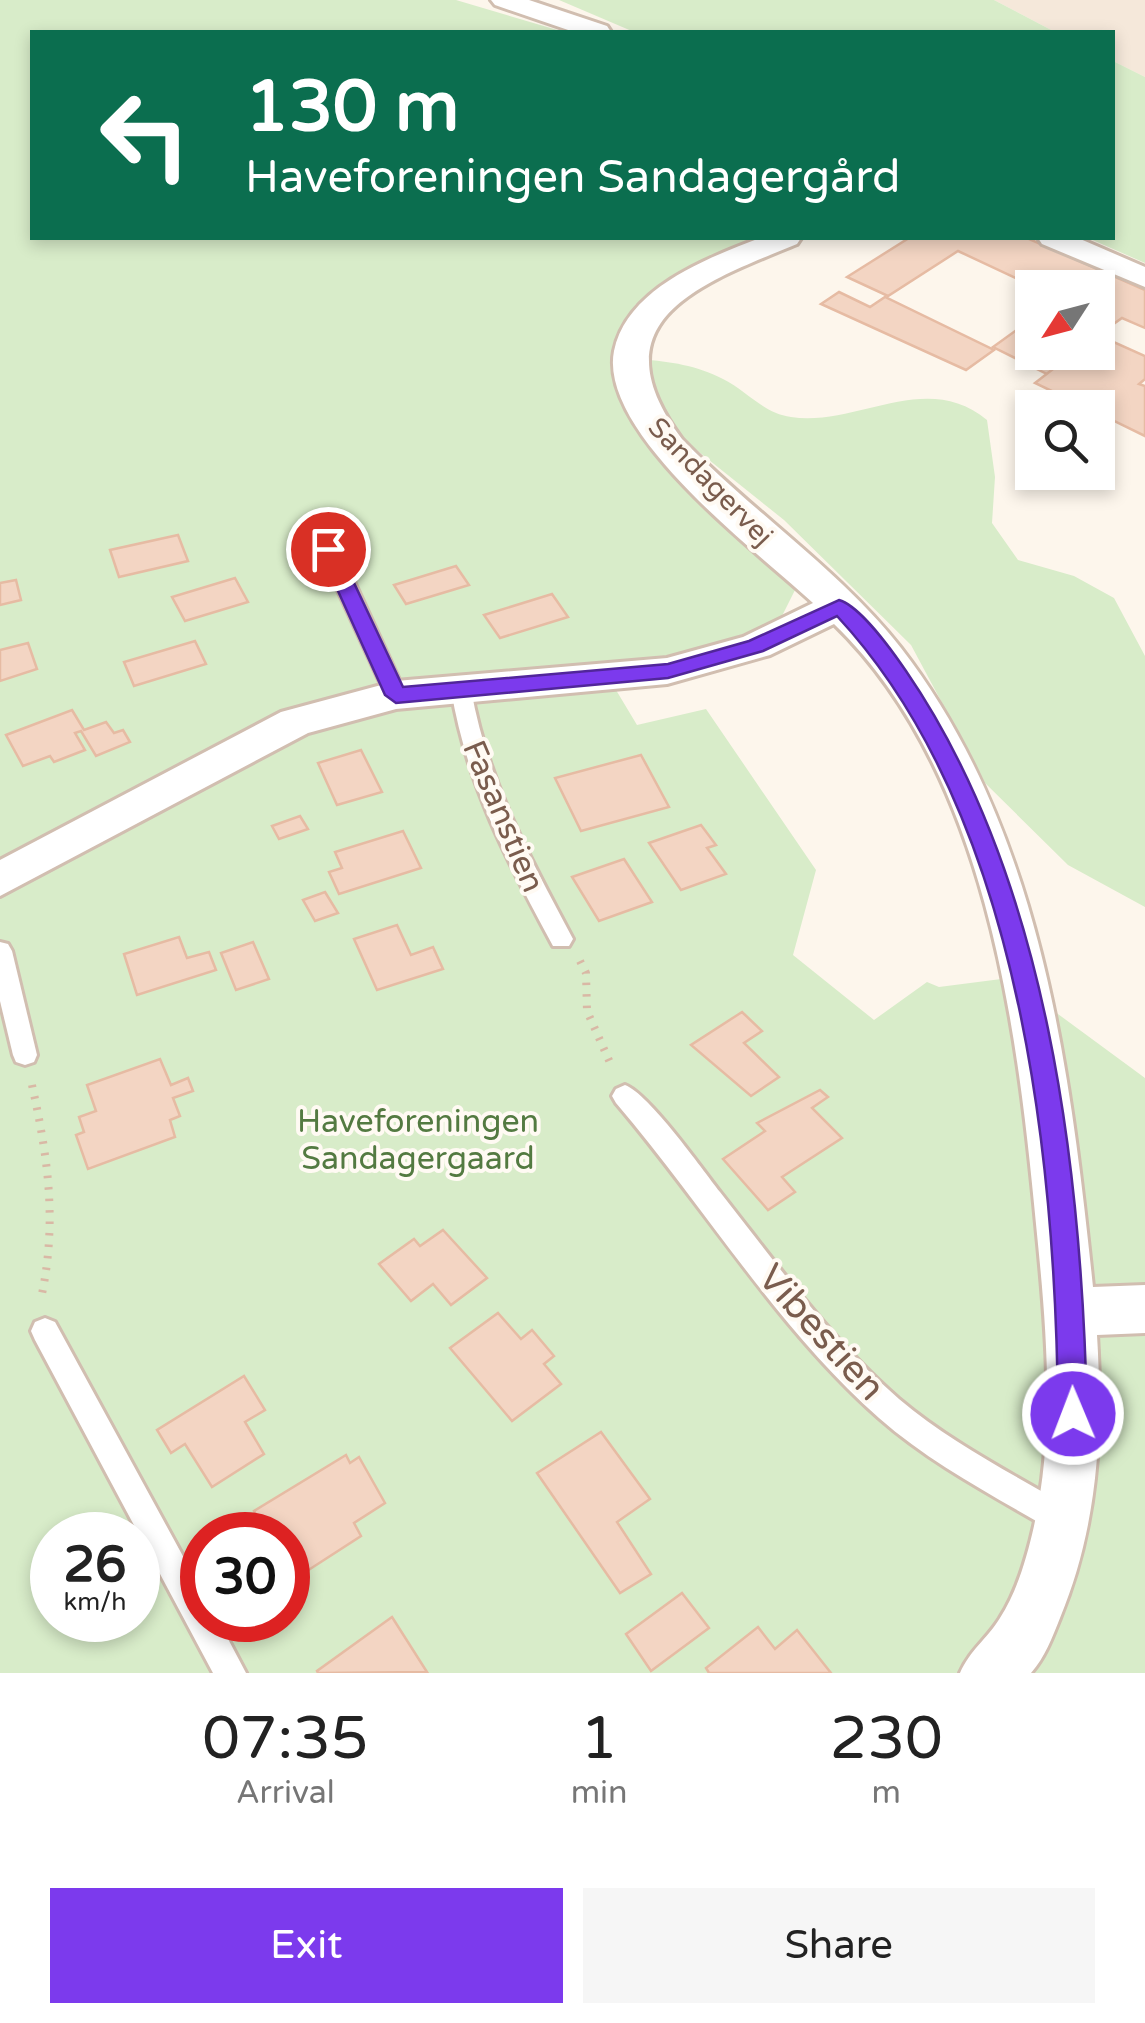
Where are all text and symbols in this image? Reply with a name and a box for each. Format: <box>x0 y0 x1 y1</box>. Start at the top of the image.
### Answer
text: 130 m <box>245 66 459 150</box>
icon: left <box>80 70 210 200</box>
text: Haveforeningen Sandagergård <box>245 151 900 205</box>
north arrow <box>1015 270 1115 370</box>
map controls <box>1015 270 1115 490</box>
button: search <box>1015 390 1115 490</box>
street label: Sandagervej <box>641 410 780 553</box>
pin <box>286 507 371 592</box>
icon: arrive <box>301 522 356 577</box>
street label: Fasanstien <box>454 735 552 898</box>
park label: Haveforeningen Sandagergaard <box>297 1103 539 1178</box>
street label: Vibestien <box>748 1255 894 1410</box>
position arrow <box>1021 1362 1125 1466</box>
speed limit sign: 30 <box>180 1512 310 1642</box>
text: 26 <box>64 1535 126 1595</box>
text: km/h <box>64 1587 126 1617</box>
text: 07:35 <box>202 1703 369 1775</box>
text: 1 <box>580 1703 618 1775</box>
text: 230 <box>830 1703 943 1775</box>
text: Arrival <box>236 1774 335 1812</box>
text: min <box>571 1774 628 1812</box>
text: m <box>872 1774 901 1812</box>
button: Exit <box>50 1888 563 2003</box>
button: Share <box>583 1888 1095 2003</box>

